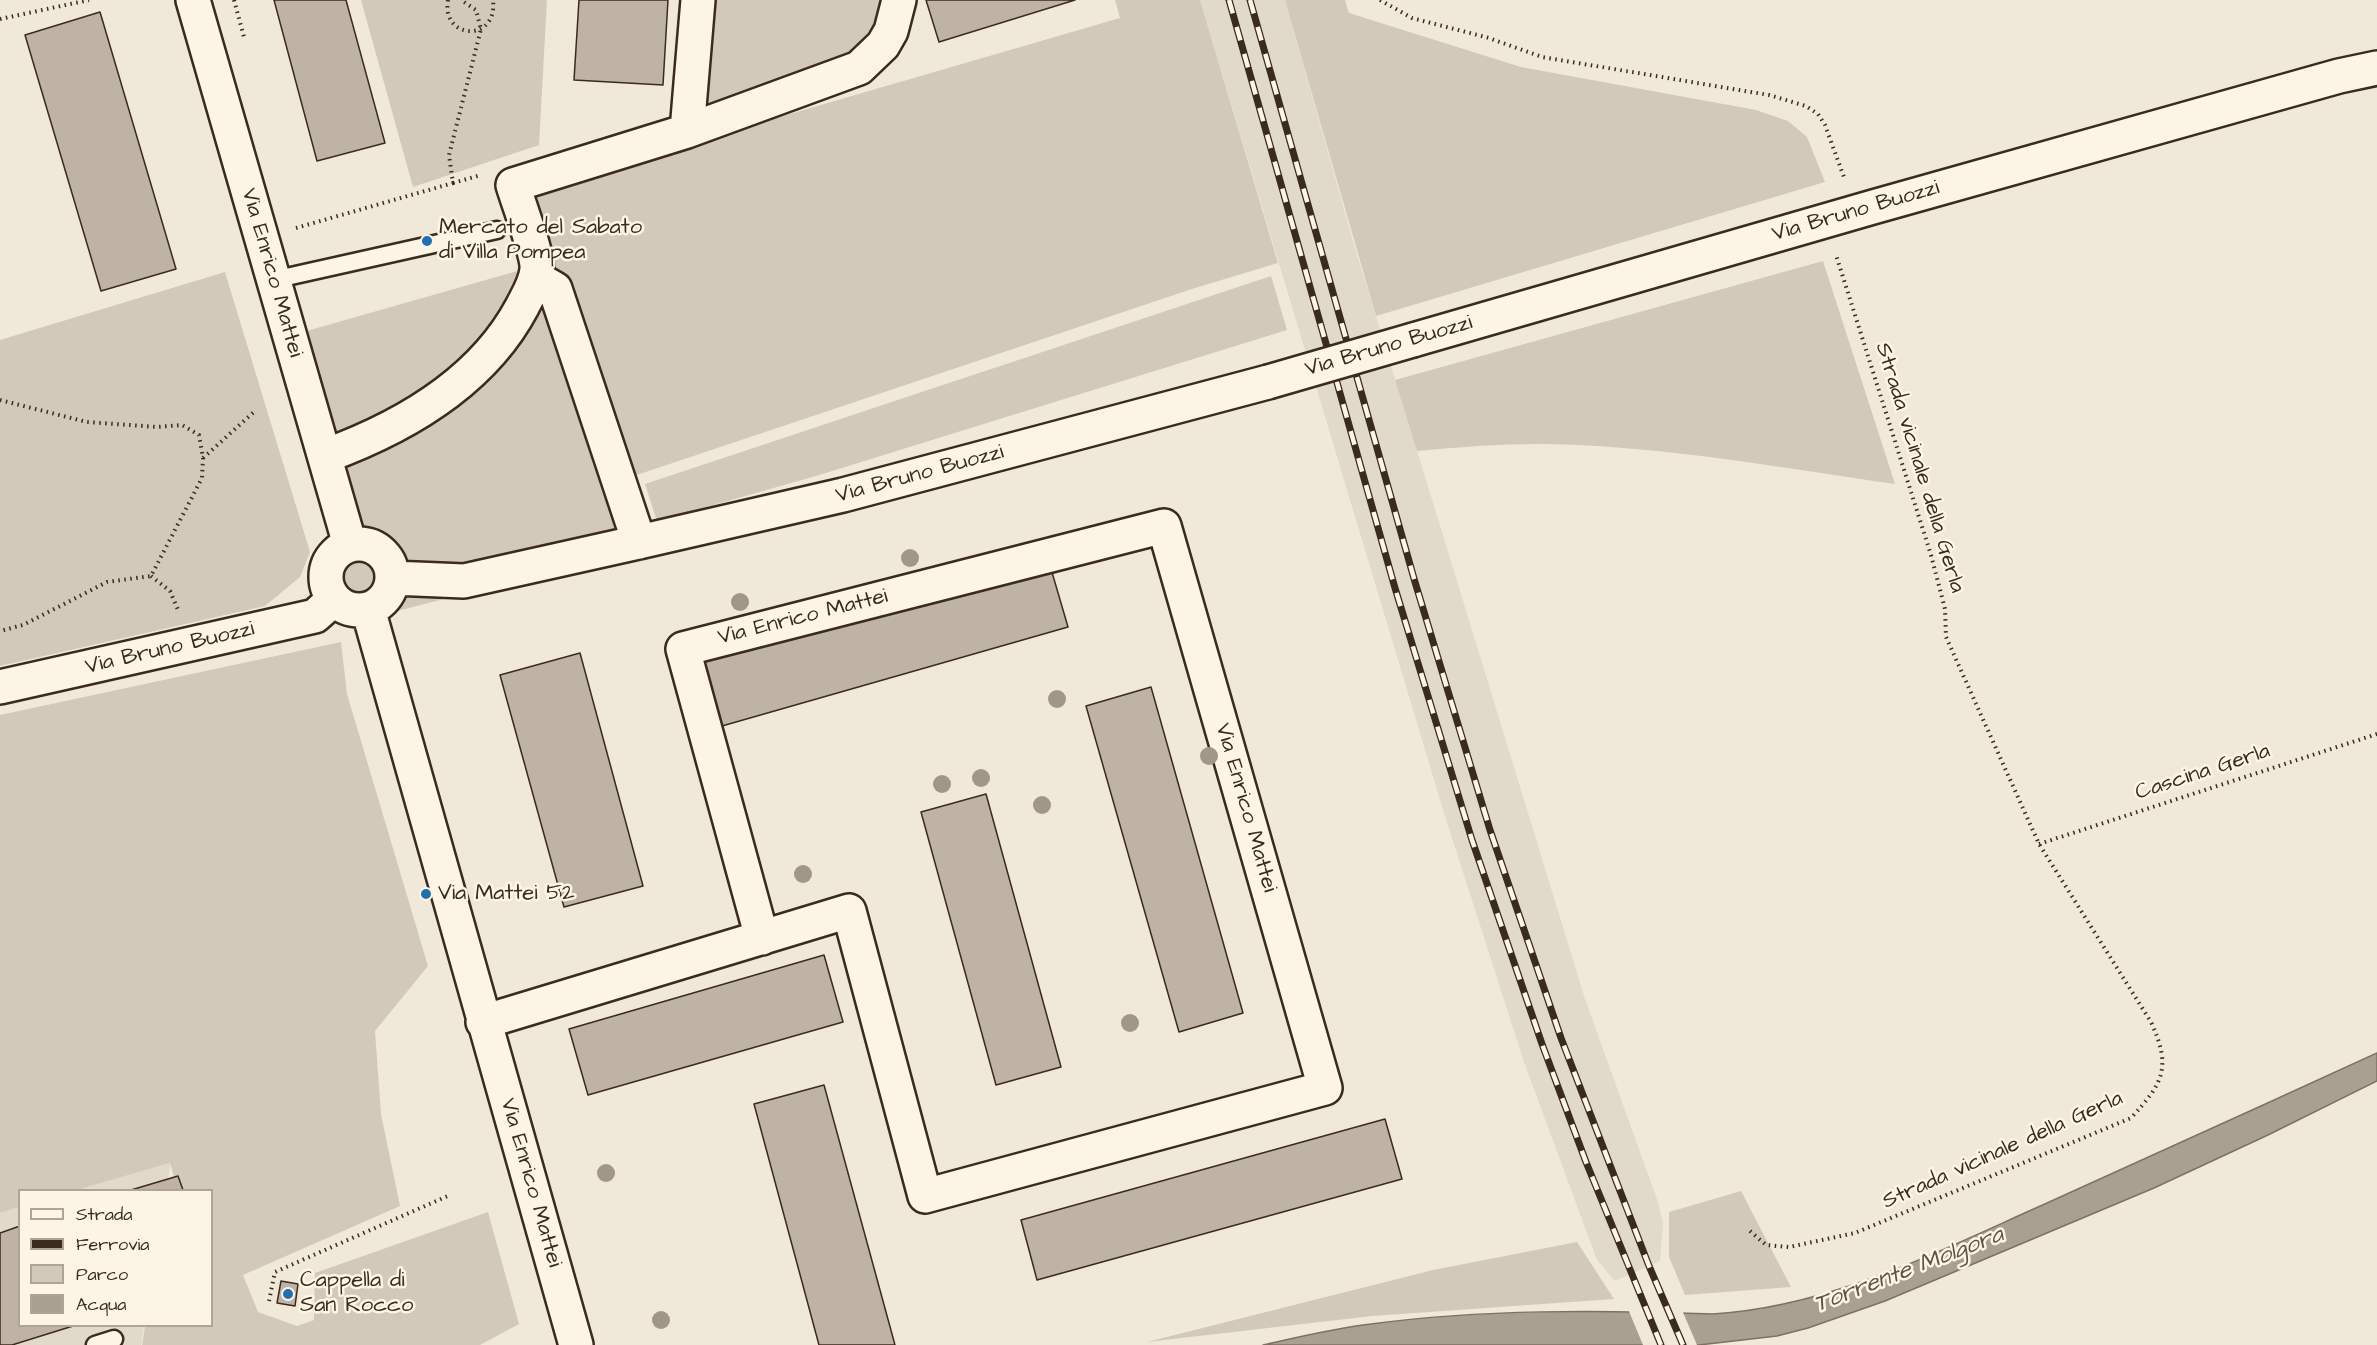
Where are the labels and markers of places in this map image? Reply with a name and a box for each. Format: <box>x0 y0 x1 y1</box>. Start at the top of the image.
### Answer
place label: Mercato del Sabato di Villa Pompea <box>439 215 642 266</box>
marker: Mercato del Sabato di Villa Pompea <box>420 234 434 248</box>
place label: Via Mattei 52 <box>438 881 575 907</box>
marker: Via Mattei 52 <box>419 887 433 901</box>
place label: Cappella di San Rocco <box>300 1268 413 1320</box>
marker: Cappella di San Rocco <box>281 1287 295 1301</box>

